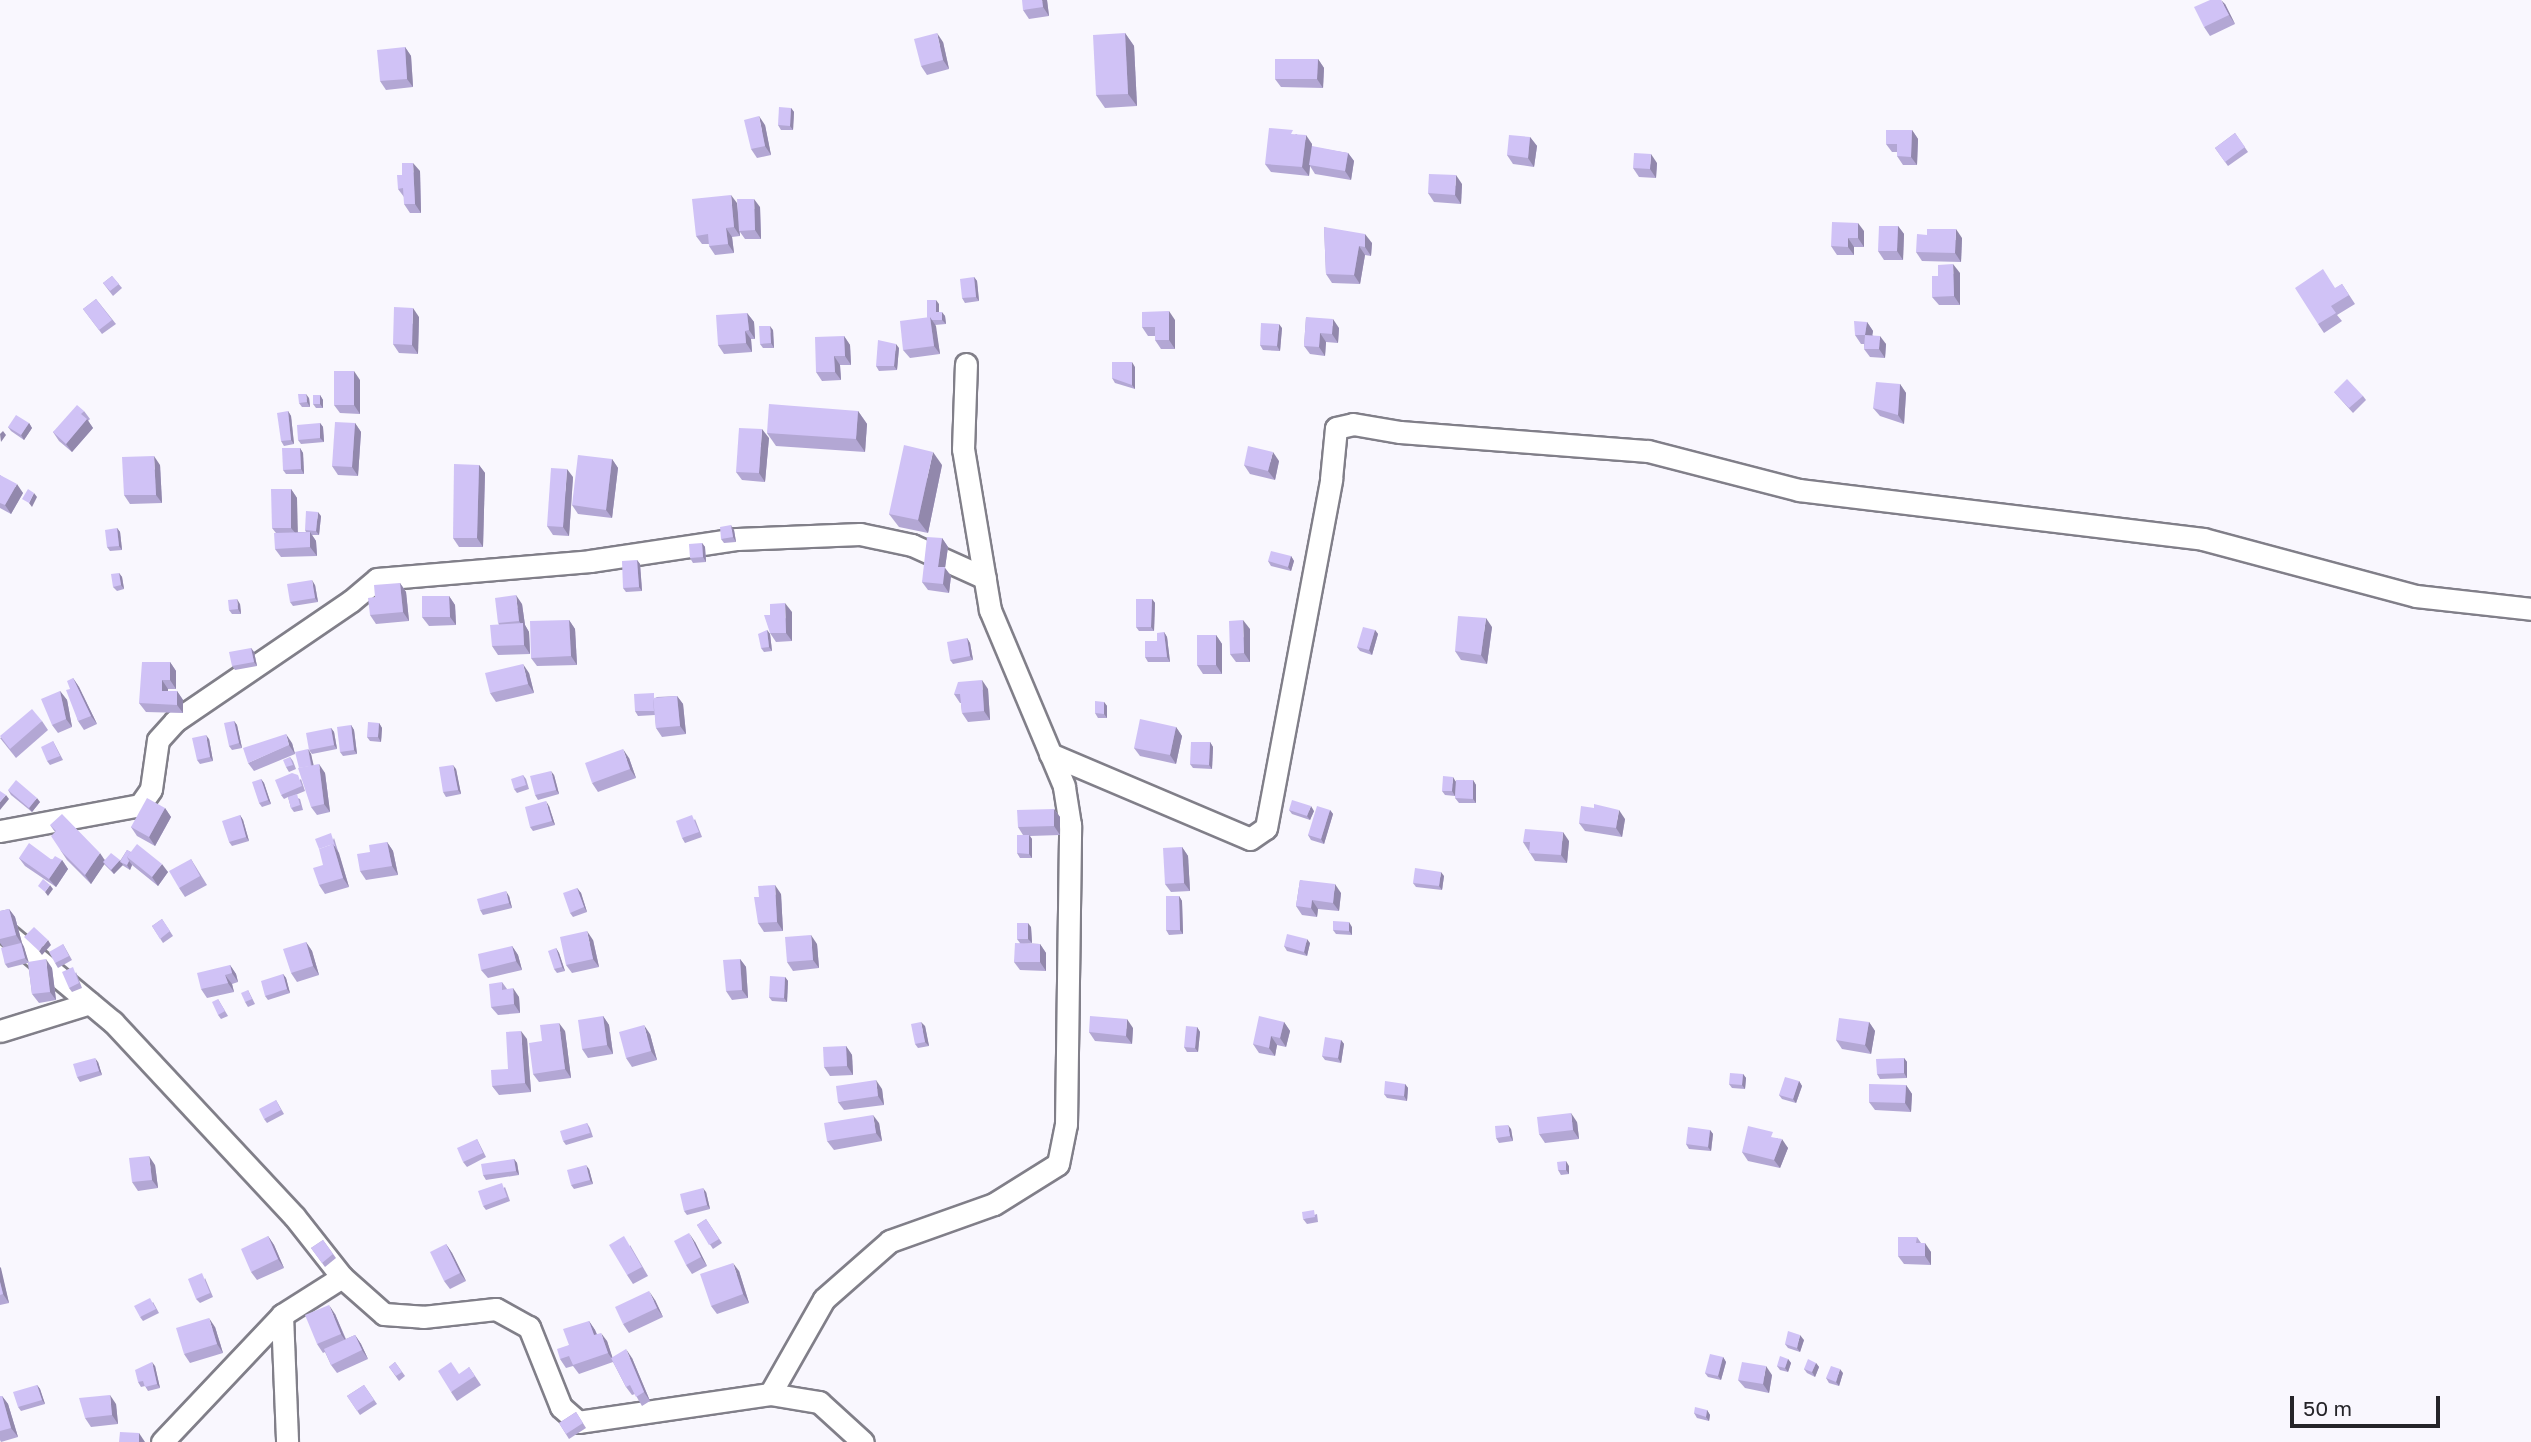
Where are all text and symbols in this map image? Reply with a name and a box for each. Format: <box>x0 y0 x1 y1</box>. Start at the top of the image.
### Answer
scale bar <box>2293 1382 2444 1426</box>
text: 50 m <box>2303 1395 2352 1421</box>

